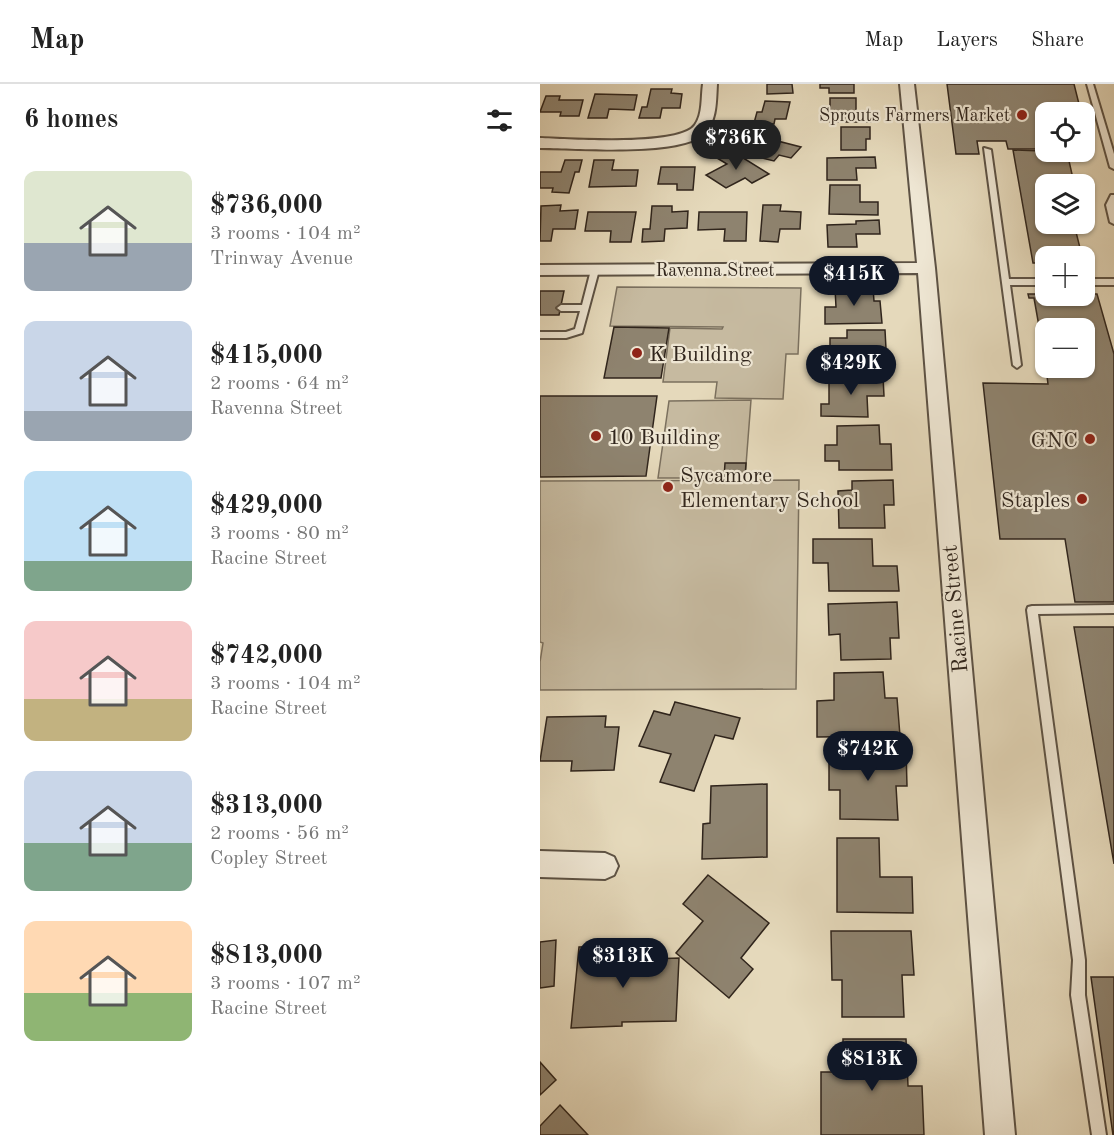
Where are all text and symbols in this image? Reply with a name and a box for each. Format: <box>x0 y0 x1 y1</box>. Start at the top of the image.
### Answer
text: Map <box>30 27 84 55</box>
text: Map <box>864 30 903 51</box>
text: Layers <box>936 30 998 51</box>
text: Share <box>1031 30 1084 51</box>
map controls <box>1035 102 1095 378</box>
button: locate <box>1035 102 1095 162</box>
icon: filters <box>483 104 516 137</box>
text: 6 homes <box>24 107 118 133</box>
place label: Sprouts Farmers Market <box>819 107 1010 125</box>
marker: Sprouts Farmers Market <box>1015 108 1029 122</box>
pin: $736K <box>694 120 778 171</box>
text: $736K <box>705 129 767 149</box>
button: layers <box>1035 174 1095 234</box>
text: $736,000 <box>210 193 323 219</box>
icon: home <box>72 195 144 267</box>
text: 3 rooms · 104 m² <box>210 224 360 244</box>
button: + <box>1035 246 1095 306</box>
text: Trinway Avenue <box>210 249 353 269</box>
pin: $415K <box>812 256 896 307</box>
street label: Ravenna Street <box>655 262 775 280</box>
text: $415K <box>823 265 885 285</box>
button: − <box>1035 318 1095 378</box>
text: $415,000 <box>210 343 323 369</box>
place label: K Building <box>649 344 752 366</box>
icon: home <box>72 345 144 417</box>
pin: $429K <box>809 345 893 396</box>
marker: K Building <box>630 346 644 360</box>
text: $429K <box>820 354 882 374</box>
text: 2 rooms · 64 m² <box>210 374 349 394</box>
text: Ravenna Street <box>210 399 342 419</box>
place label: 10 Building <box>608 427 720 449</box>
marker: 10 Building <box>589 429 603 443</box>
place label: GNC <box>1030 430 1078 452</box>
marker: GNC <box>1083 432 1097 446</box>
place label: Sycamore Elementary School <box>680 465 859 512</box>
marker: Sycamore Elementary School <box>661 480 675 494</box>
place label: Staples <box>1001 490 1070 512</box>
marker: Staples <box>1075 492 1089 506</box>
text: $429,000 <box>210 493 323 519</box>
icon: home <box>72 495 144 567</box>
text: 3 rooms · 80 m² <box>210 524 349 544</box>
street label: Racine Street <box>939 544 973 674</box>
text: Racine Street <box>210 549 327 569</box>
text: $742,000 <box>210 643 323 669</box>
icon: home <box>72 645 144 717</box>
text: 3 rooms · 104 m² <box>210 674 360 694</box>
text: Racine Street <box>210 699 327 719</box>
pin: $742K <box>826 731 910 782</box>
text: $742K <box>837 740 899 760</box>
text: $313,000 <box>210 793 323 819</box>
icon: home <box>72 795 144 867</box>
text: 2 rooms · 56 m² <box>210 824 349 844</box>
text: Copley Street <box>210 849 327 869</box>
pin: $313K <box>581 938 665 989</box>
text: $813,000 <box>210 943 323 969</box>
icon: home <box>72 945 144 1017</box>
text: $313K <box>592 947 654 967</box>
text: 3 rooms · 107 m² <box>210 974 360 994</box>
text: Racine Street <box>210 999 327 1019</box>
pin: $813K <box>830 1041 914 1092</box>
text: $813K <box>841 1050 903 1070</box>

